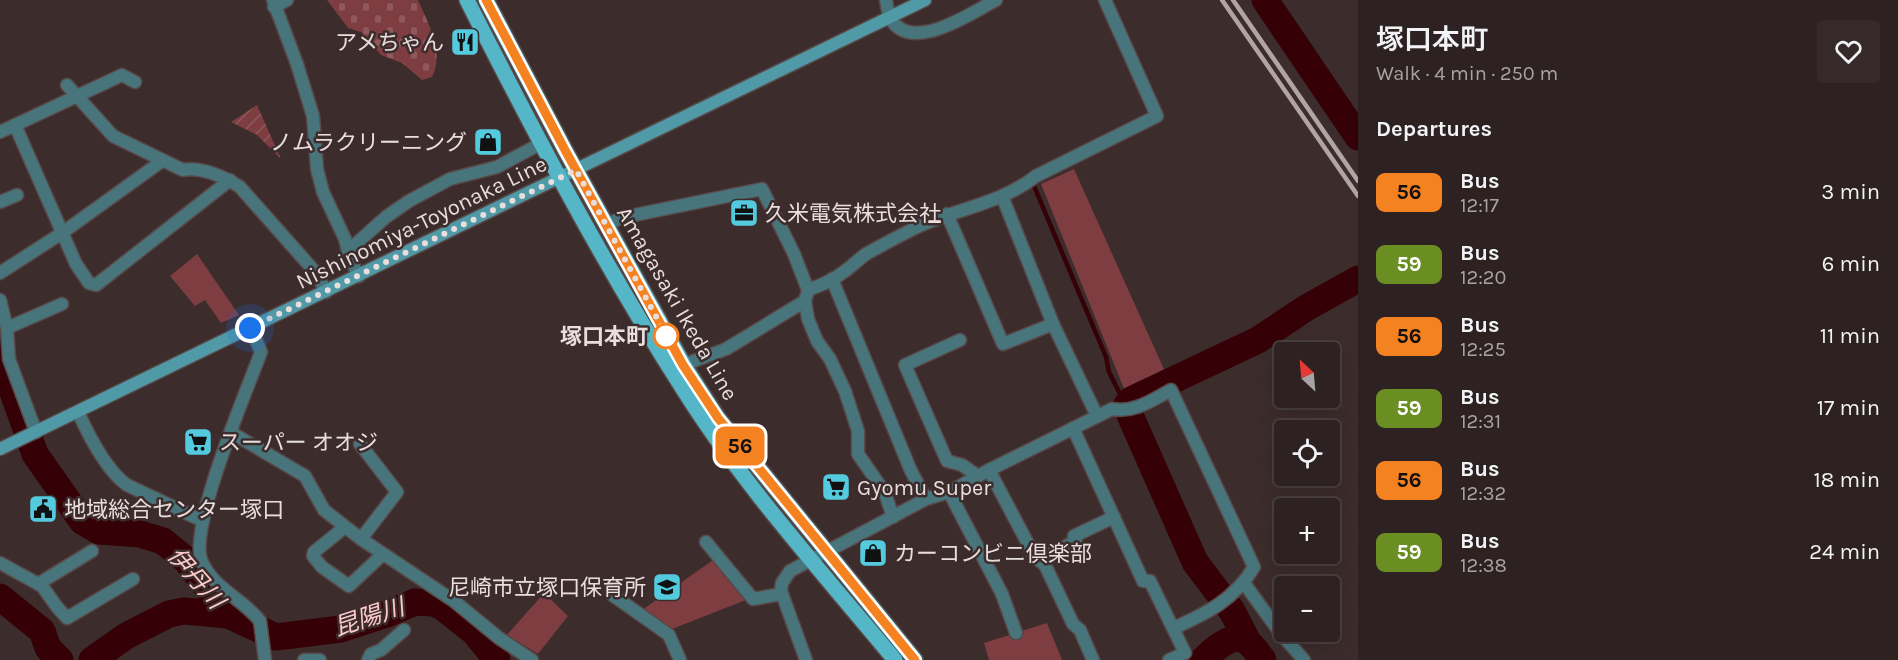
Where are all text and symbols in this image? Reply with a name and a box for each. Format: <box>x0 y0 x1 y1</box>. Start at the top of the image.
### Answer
button: heart <box>1817 20 1880 83</box>
text: 塚口本町 <box>1376 23 1488 56</box>
restaurant icon: アメちゃん <box>449 26 481 58</box>
place label: アメちゃん <box>335 30 444 56</box>
text: Walk · 4 min · 250 m <box>1376 62 1558 85</box>
text: Departures <box>1376 116 1492 142</box>
shop icon: ノムラクリーニング <box>472 126 504 158</box>
place label: ノムラクリーニング <box>270 130 467 156</box>
street label: Nishinomiya-Toyonaka Line <box>292 151 551 295</box>
text: Bus <box>1460 168 1500 194</box>
text: 3 min <box>1821 179 1880 205</box>
text: 56 <box>1397 180 1421 204</box>
text: 12:17 <box>1460 194 1499 217</box>
office icon: 久米電気株式会社 <box>728 197 760 229</box>
place label: 久米電気株式会社 <box>765 201 941 227</box>
street label: Amagasaki Ikeda Line <box>611 202 743 405</box>
text: Bus <box>1460 240 1500 266</box>
text: 6 min <box>1822 251 1880 277</box>
text: 59 <box>1396 252 1422 276</box>
text: 12:20 <box>1460 266 1506 289</box>
text: Bus <box>1460 312 1500 338</box>
your location <box>235 313 265 343</box>
marker: 塚口本町 <box>653 323 679 349</box>
text: 11 min <box>1820 323 1880 349</box>
place label: 塚口本町 <box>560 324 648 350</box>
text: 56 <box>1397 324 1421 348</box>
text: 12:25 <box>1460 338 1506 361</box>
north arrow <box>1274 342 1340 408</box>
map controls <box>1274 342 1340 642</box>
text: Bus <box>1460 384 1500 410</box>
text: 17 min <box>1817 395 1880 421</box>
text: 59 <box>1396 396 1422 420</box>
text: 12:31 <box>1460 410 1501 433</box>
button: locate <box>1274 420 1340 486</box>
supermarket icon: スーパー オオジ <box>182 426 214 458</box>
line badge: 56 <box>713 426 767 466</box>
place label: スーパー オオジ <box>219 430 378 456</box>
text: 56 <box>728 434 752 458</box>
text: Bus <box>1460 456 1500 482</box>
text: 18 min <box>1814 467 1880 493</box>
text: 56 <box>1397 468 1421 492</box>
supermarket icon: Gyomu Super <box>820 471 852 503</box>
place label: Gyomu Super <box>857 475 991 501</box>
text: 12:32 <box>1460 482 1506 505</box>
public building icon: 地域総合センター塚口 <box>27 493 59 525</box>
place label: 地域総合センター塚口 <box>64 497 284 523</box>
button: + <box>1274 498 1340 564</box>
text: Bus <box>1460 528 1500 554</box>
shop icon: カーコンビニ倶楽部 <box>857 537 889 569</box>
text: 24 min <box>1809 539 1880 565</box>
text: 59 <box>1396 540 1422 564</box>
place label: カーコンビニ倶楽部 <box>894 541 1092 567</box>
water label: 伊丹川 <box>162 542 232 617</box>
text: 12:38 <box>1460 554 1507 577</box>
school or university icon: 尼崎市立塚口保育所 <box>651 571 683 603</box>
place label: 尼崎市立塚口保育所 <box>448 575 646 601</box>
button: − <box>1274 576 1340 642</box>
water label: 昆陽川 <box>330 592 410 641</box>

